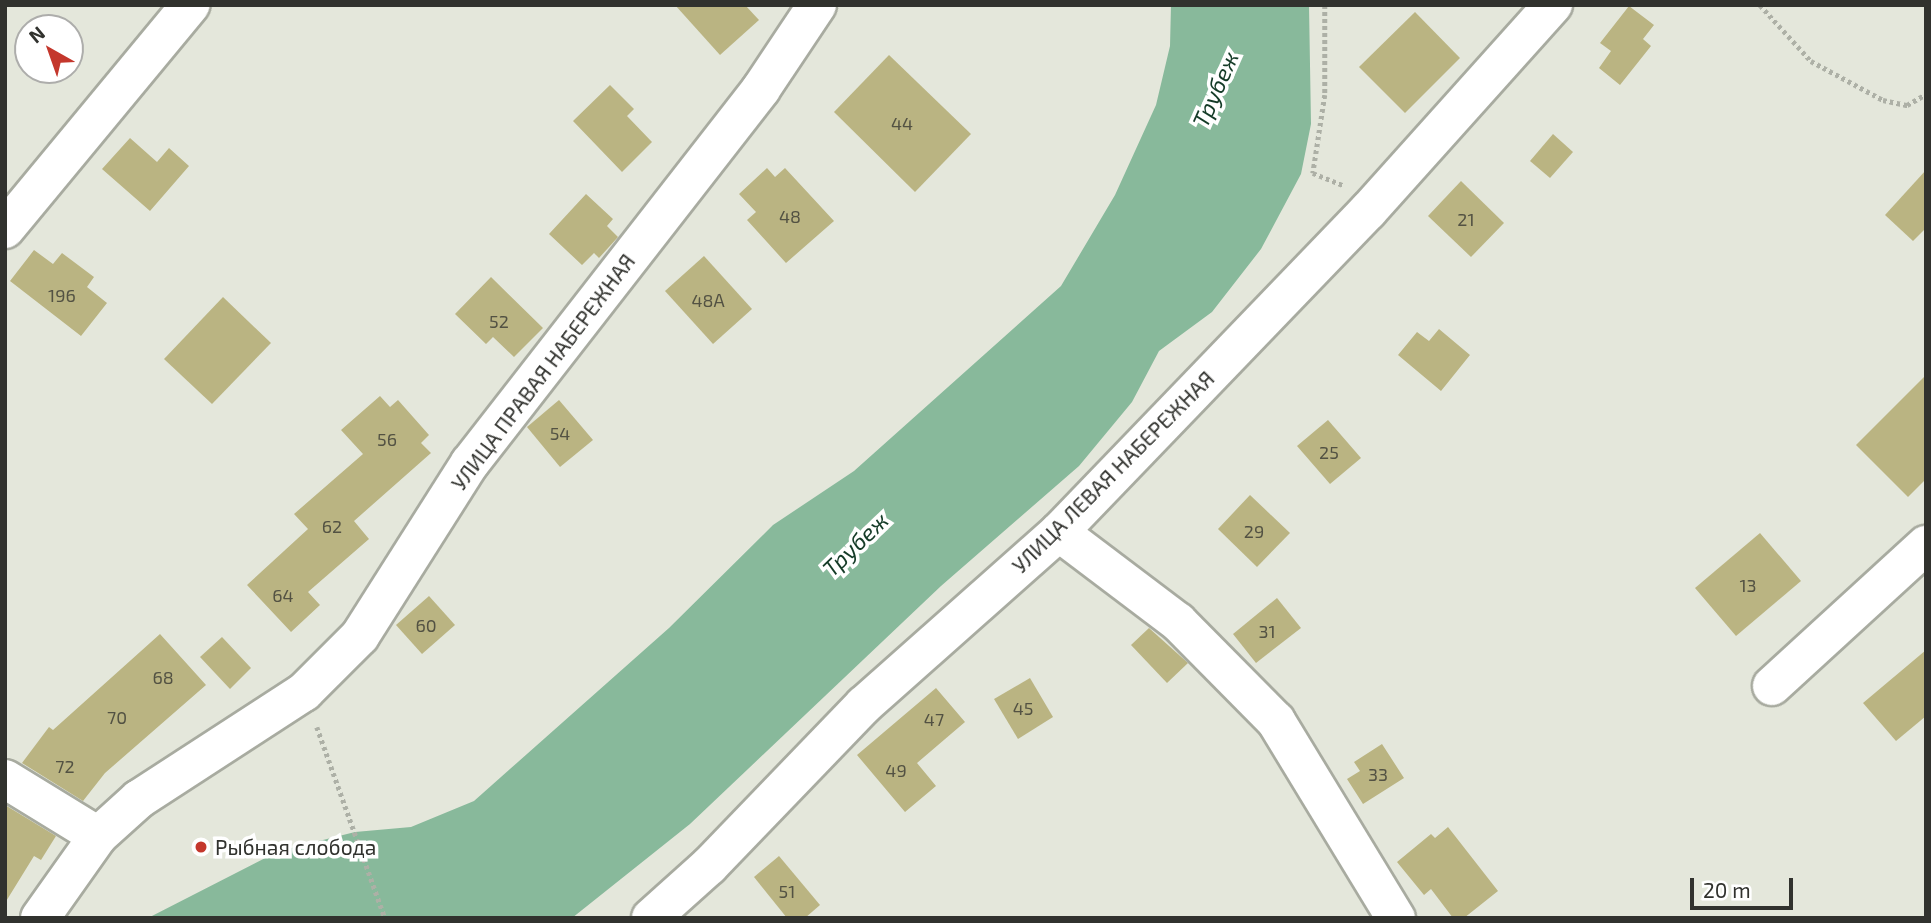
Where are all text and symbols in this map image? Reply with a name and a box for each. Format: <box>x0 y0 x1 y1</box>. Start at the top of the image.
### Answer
north arrow <box>14 14 84 84</box>
text: N <box>24 21 49 47</box>
water label: Трубеж <box>1186 47 1244 131</box>
house number: 44 <box>891 112 913 134</box>
house number: 48 <box>779 205 801 227</box>
house number: 21 <box>1457 208 1475 230</box>
street label: УЛИЦА ПРАВАЯ НАБЕРЕЖНАЯ <box>446 249 640 495</box>
house number: 196 <box>48 284 76 306</box>
house number: 48А <box>691 289 725 311</box>
house number: 52 <box>489 310 509 332</box>
street label: УЛИЦА ЛЕВАЯ НАБЕРЕЖНАЯ <box>1007 366 1219 578</box>
house number: 54 <box>550 422 570 444</box>
house number: 56 <box>377 428 397 450</box>
house number: 25 <box>1319 441 1339 463</box>
water label: Трубеж <box>817 506 893 582</box>
house number: 62 <box>322 515 342 537</box>
house number: 29 <box>1244 520 1264 542</box>
house number: 13 <box>1739 574 1757 596</box>
house number: 64 <box>272 584 294 606</box>
house number: 60 <box>415 614 437 636</box>
house number: 31 <box>1258 620 1276 642</box>
house number: 68 <box>152 666 174 688</box>
house number: 45 <box>1013 697 1033 719</box>
house number: 70 <box>107 706 127 728</box>
house number: 47 <box>924 708 944 730</box>
house number: 72 <box>55 755 75 777</box>
house number: 49 <box>885 759 907 781</box>
house number: 33 <box>1368 763 1388 785</box>
place label: Рыбная слобода <box>215 834 376 860</box>
marker: Рыбная слобода <box>193 839 209 855</box>
scale bar <box>1693 864 1796 908</box>
text: 20 m <box>1703 877 1751 902</box>
house number: 51 <box>779 880 795 902</box>

